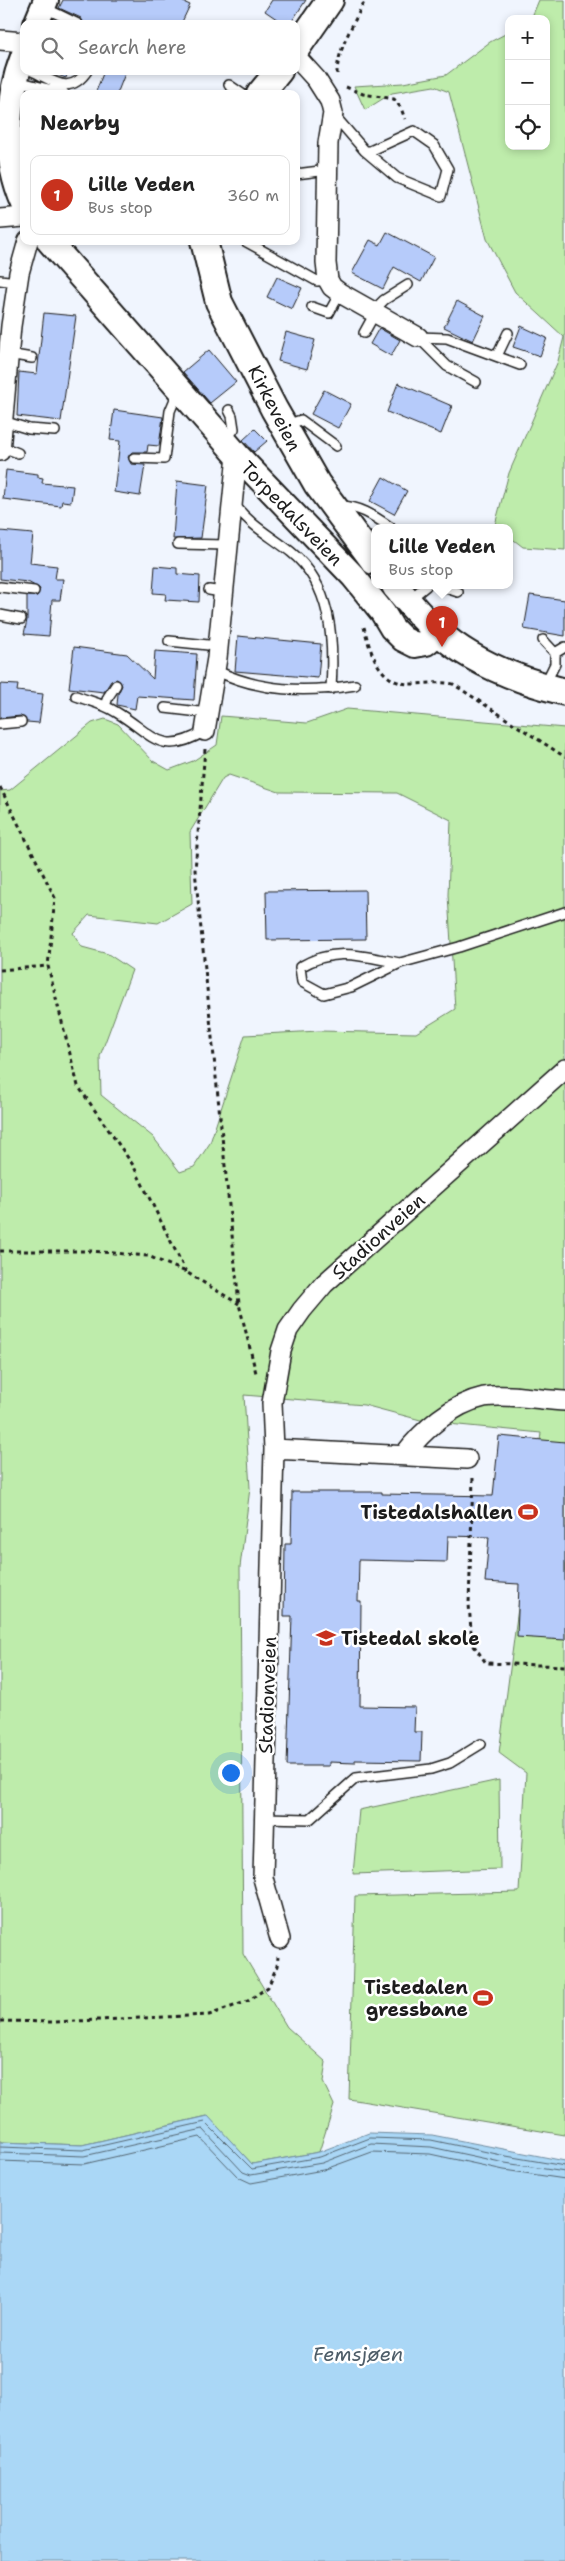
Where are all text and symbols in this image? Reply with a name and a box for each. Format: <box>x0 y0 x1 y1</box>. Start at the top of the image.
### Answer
map controls <box>505 15 550 150</box>
button: + <box>505 15 550 60</box>
search box <box>20 20 300 75</box>
icon: search <box>38 34 66 62</box>
text: Search here <box>78 35 187 60</box>
button: − <box>505 60 550 105</box>
button: locate <box>505 105 550 150</box>
text: Nearby <box>40 109 120 137</box>
text: Lille Veden <box>88 172 195 197</box>
text: 1 <box>53 185 61 206</box>
text: 360 m <box>227 185 279 206</box>
text: Bus stop <box>88 197 153 218</box>
street label: Kirkeveien <box>242 361 307 456</box>
street label: Torpedalsveien <box>235 455 348 571</box>
popup <box>371 524 513 589</box>
text: Lille Veden <box>389 534 495 559</box>
text: Bus stop <box>389 559 453 580</box>
pin: 1 <box>426 606 458 647</box>
street label: Stadionveien <box>326 1188 430 1285</box>
place label: Tistedalshallen <box>361 1500 513 1525</box>
sports icon: Tistedalshallen <box>517 1501 539 1523</box>
place label: Tistedal skole <box>341 1626 480 1651</box>
school or university icon: Tistedal skole <box>315 1627 337 1649</box>
street label: Stadionveien <box>253 1636 282 1754</box>
your location <box>218 1760 244 1786</box>
place label: Tistedalen gressbane <box>364 1975 468 2022</box>
sports icon: Tistedalen gressbane <box>472 1987 494 2009</box>
water label: Femsjøen <box>313 2341 403 2367</box>

